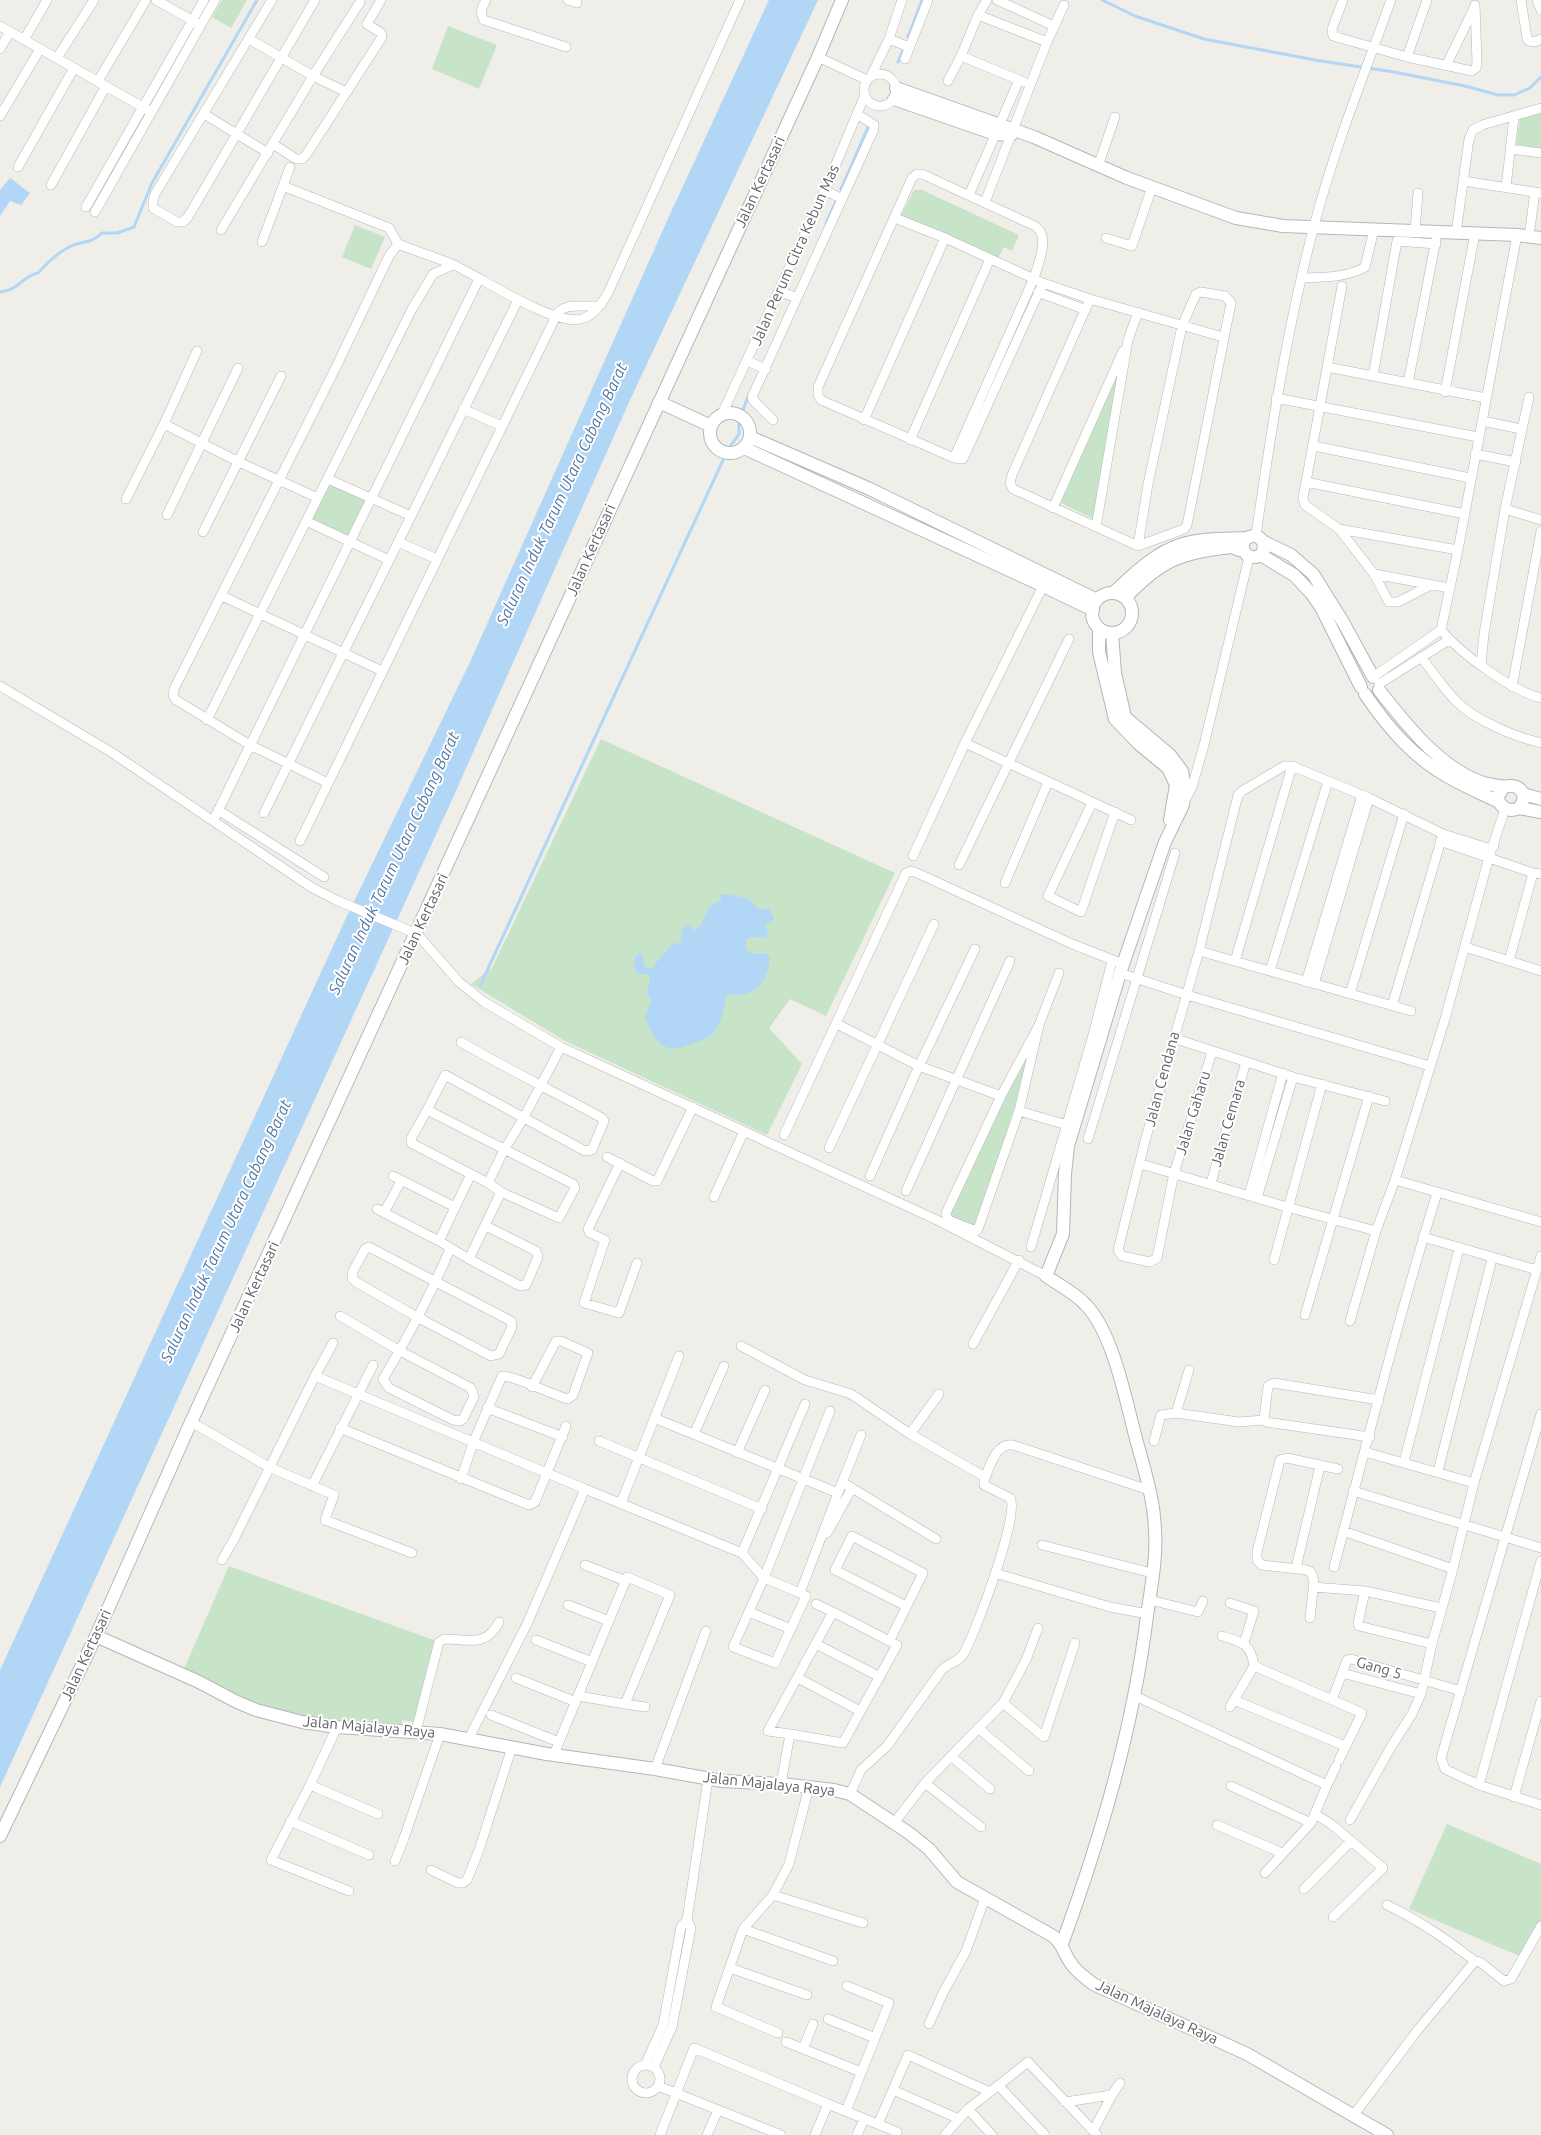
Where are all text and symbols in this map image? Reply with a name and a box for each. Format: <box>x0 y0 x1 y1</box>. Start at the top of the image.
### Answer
street label: Jalan Kertasari <box>731 133 789 231</box>
street label: Jalan Perum Citra Kebun Mas <box>747 162 843 348</box>
water label: Saluran Induk Tarum Utara Cabang Barat <box>492 360 632 628</box>
street label: Jalan Kertasari <box>563 501 619 599</box>
water label: Saluran Induk Tarum Utara Cabang Barat <box>324 729 464 997</box>
street label: Jalan Kertasari <box>394 870 452 968</box>
street label: Jalan Cendana <box>1141 1030 1183 1128</box>
street label: Jalan Gaharu <box>1172 1069 1214 1157</box>
street label: Jalan Cemara <box>1207 1077 1249 1169</box>
water label: Saluran Induk Tarum Utara Cabang Barat <box>156 1097 296 1365</box>
street label: Jalan Kertasari <box>225 1238 283 1336</box>
street label: Jalan Kertasari <box>57 1606 115 1704</box>
street label: Gang 5 <box>1354 1653 1404 1683</box>
street label: Jalan Majalaya Raya <box>302 1712 436 1742</box>
street label: Jalan Majalaya Raya <box>702 1768 836 1800</box>
street label: Jalan Majalaya Raya <box>1093 1976 1221 2048</box>

